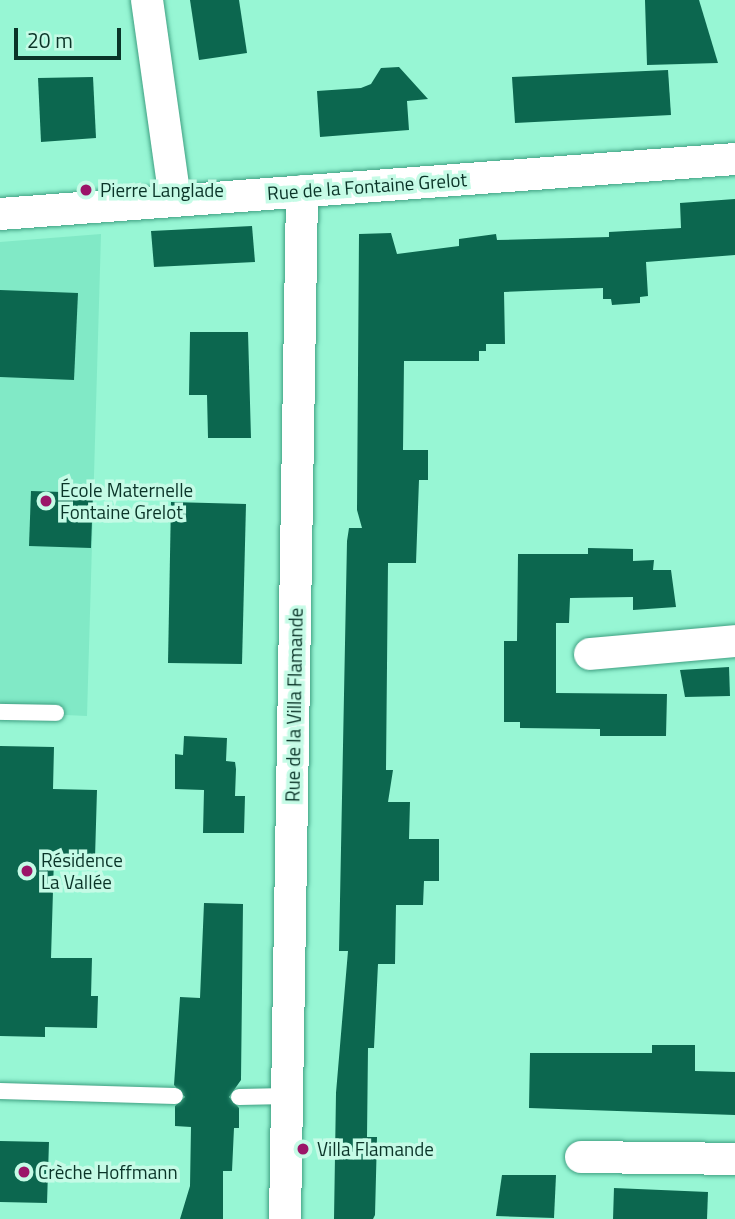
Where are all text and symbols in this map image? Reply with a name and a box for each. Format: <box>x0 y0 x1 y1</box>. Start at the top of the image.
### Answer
scale bar <box>18 14 124 58</box>
text: 20 m <box>27 24 73 56</box>
street label: Rue de la Fontaine Grelot <box>266 168 468 204</box>
place label: Pierre Langlade <box>100 179 224 201</box>
marker: Pierre Langlade <box>78 182 94 198</box>
place label: École Maternelle Fontaine Grelot <box>60 479 193 523</box>
marker: École Maternelle Fontaine Grelot <box>38 493 54 509</box>
street label: Rue de la Villa Flamande <box>281 608 307 802</box>
place label: Résidence La Vallée <box>41 849 123 893</box>
marker: Résidence La Vallée <box>19 863 35 879</box>
place label: Villa Flamande <box>317 1138 434 1160</box>
marker: Villa Flamande <box>295 1141 311 1157</box>
place label: Crèche Hoffmann <box>38 1161 178 1183</box>
marker: Crèche Hoffmann <box>16 1164 32 1180</box>

